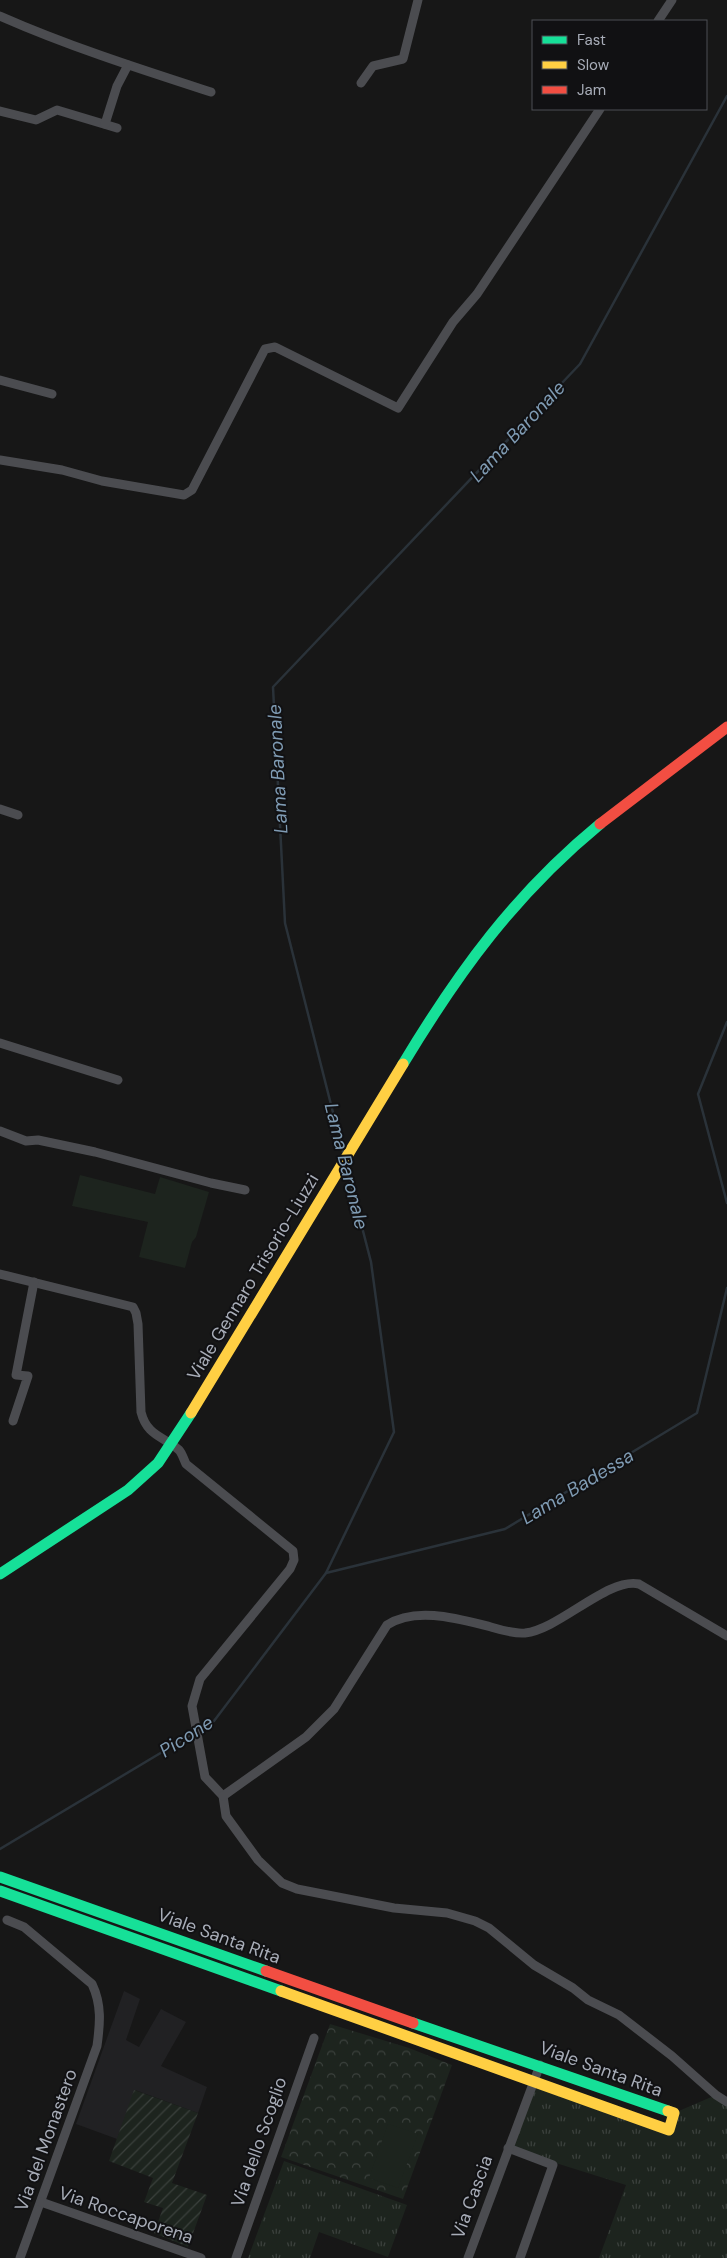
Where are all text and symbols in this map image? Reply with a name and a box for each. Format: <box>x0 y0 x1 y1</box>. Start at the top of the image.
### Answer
legend <box>532 20 707 110</box>
text: Fast <box>577 30 606 50</box>
text: Slow <box>577 55 610 75</box>
text: Jam <box>577 80 606 100</box>
water label: Lama Baronale <box>464 375 571 487</box>
water label: Lama Baronale <box>262 703 293 834</box>
water label: Lama Baronale <box>319 1100 374 1232</box>
street label: Viale Gennaro Trisorio-Liuzzi <box>182 1169 324 1385</box>
water label: Lama Badessa <box>516 1443 638 1530</box>
water label: Picone <box>154 1710 218 1763</box>
street label: Viale Santa Rita <box>154 1903 284 1969</box>
street label: Viale Santa Rita <box>536 2036 666 2102</box>
street label: Via del Monastero <box>9 2065 83 2215</box>
street label: Via dello Scoglio <box>226 2074 292 2210</box>
street label: Via Cascia <box>446 2152 498 2242</box>
street label: Via Roccaporena <box>56 2181 196 2249</box>

